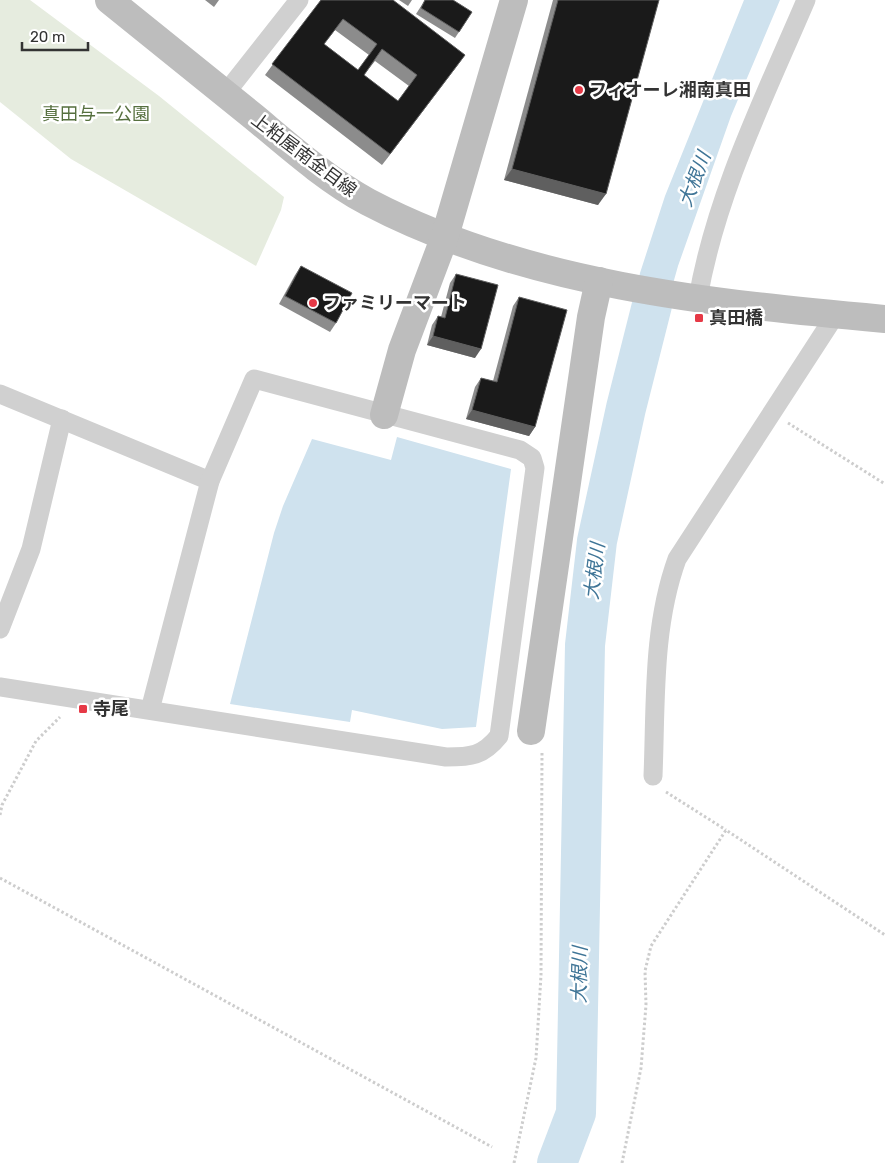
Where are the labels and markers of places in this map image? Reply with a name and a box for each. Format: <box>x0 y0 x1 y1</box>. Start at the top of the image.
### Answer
place label: フィオーレ湘南真田 <box>589 79 751 101</box>
marker: フィオーレ湘南真田 <box>573 84 585 96</box>
place label: ファミリーマート <box>323 292 467 314</box>
marker: ファミリーマート <box>307 297 319 309</box>
place label: 真田橋 <box>709 307 763 329</box>
marker: 真田橋 <box>693 312 705 324</box>
place label: 寺尾 <box>93 698 129 720</box>
marker: 寺尾 <box>77 703 89 715</box>

